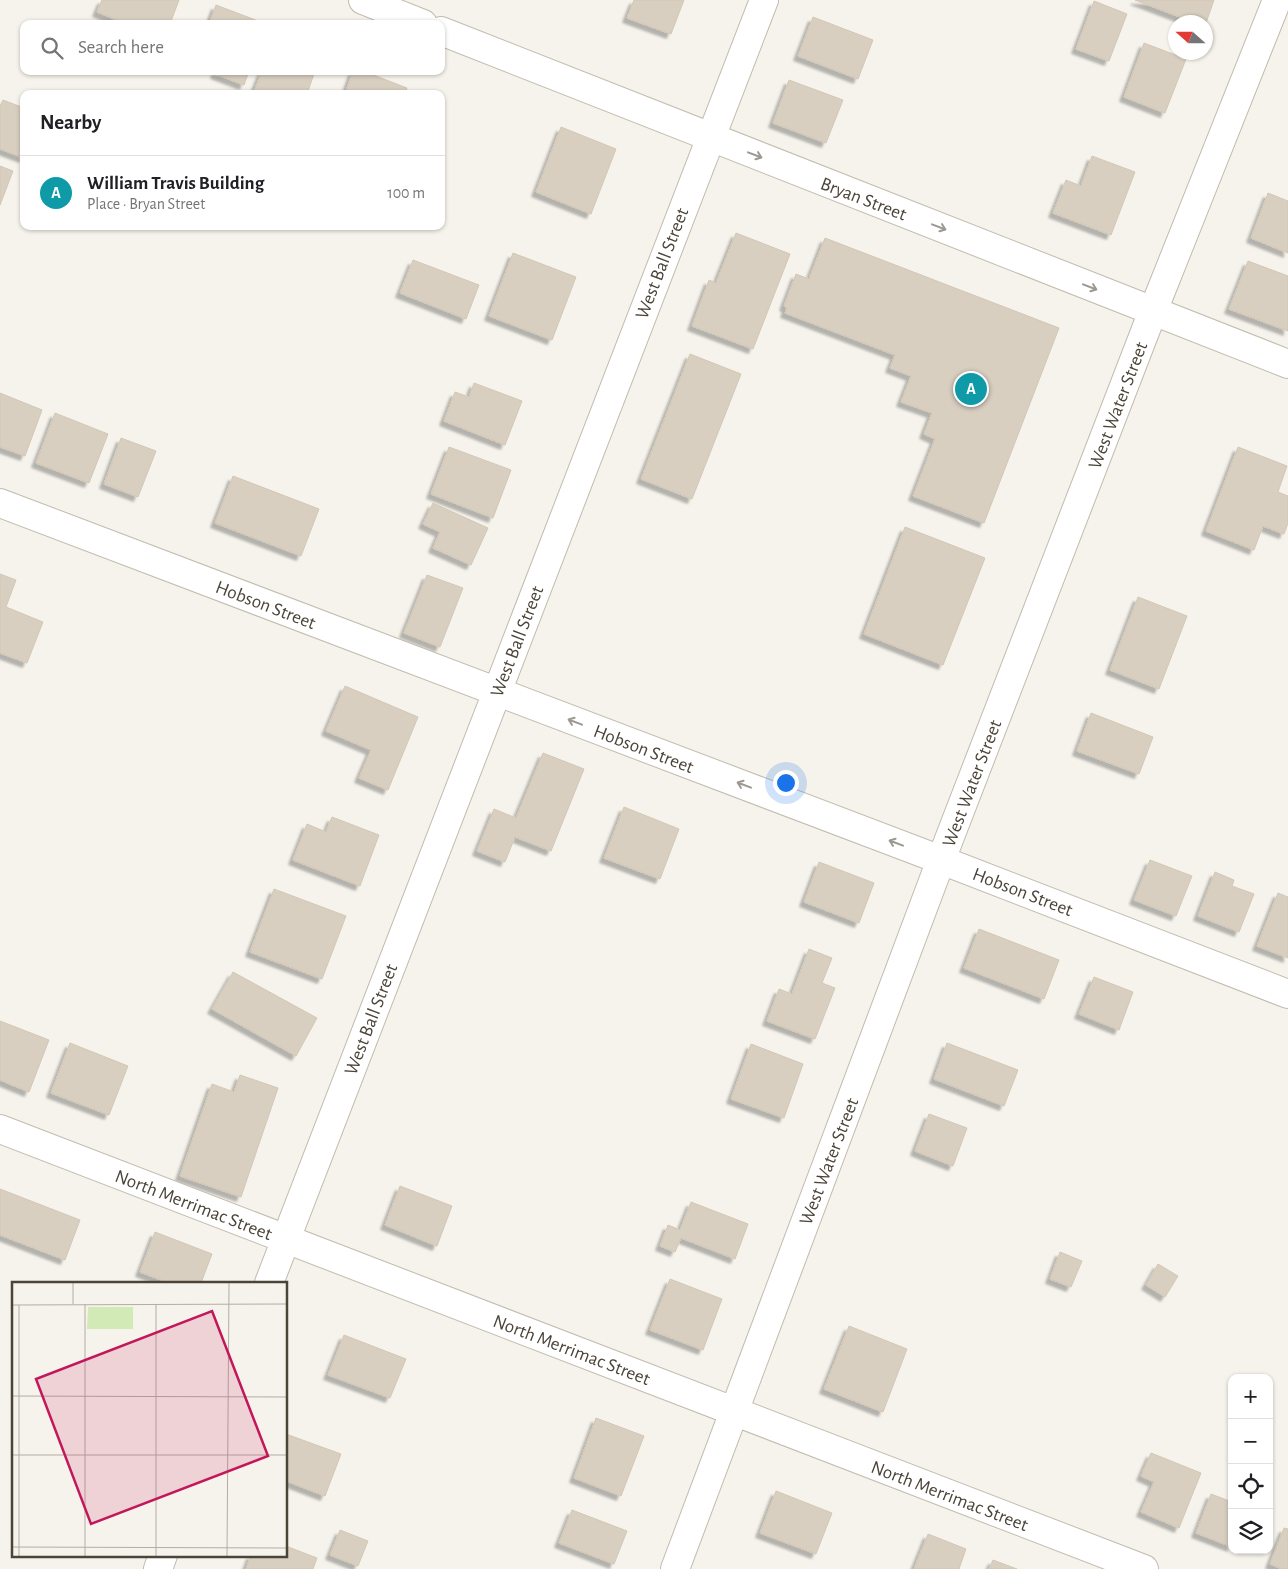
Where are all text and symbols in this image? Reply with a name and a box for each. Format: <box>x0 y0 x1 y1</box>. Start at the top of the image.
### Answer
north arrow <box>1168 15 1213 60</box>
search box <box>20 20 445 75</box>
icon: search <box>38 34 66 62</box>
text: Search here <box>78 38 164 57</box>
text: Nearby <box>40 112 101 133</box>
one-way arrow <box>747 151 762 160</box>
text: William Travis Building <box>87 174 264 193</box>
street label: Bryan Street <box>818 174 909 224</box>
text: A <box>51 185 61 201</box>
text: 100 m <box>387 185 425 201</box>
text: Place · Bryan Street <box>87 196 205 212</box>
street label: West Ball Street <box>633 205 692 322</box>
one-way arrow <box>931 223 946 232</box>
one-way arrow <box>1082 282 1097 292</box>
street label: West Water Street <box>1085 339 1151 472</box>
pin: A <box>955 370 987 408</box>
street label: Hobson Street <box>213 578 318 633</box>
street label: West Ball Street <box>488 583 547 700</box>
one-way arrow <box>568 717 583 726</box>
street label: West Water Street <box>939 717 1005 850</box>
street label: Hobson Street <box>591 722 696 777</box>
your location <box>773 770 799 796</box>
one-way arrow <box>736 780 752 789</box>
one-way arrow <box>889 837 904 847</box>
street label: Hobson Street <box>970 865 1075 920</box>
street label: West Ball Street <box>342 961 401 1078</box>
street label: West Water Street <box>796 1095 862 1228</box>
street label: North Merrimac Street <box>112 1167 275 1244</box>
inset map <box>12 1282 288 1556</box>
street label: North Merrimac Street <box>490 1312 653 1389</box>
map controls <box>1228 1374 1273 1554</box>
button: + <box>1228 1374 1273 1419</box>
button: − <box>1228 1419 1273 1464</box>
street label: North Merrimac Street <box>868 1458 1031 1535</box>
button: locate <box>1228 1464 1273 1509</box>
button: layers <box>1228 1509 1273 1554</box>

